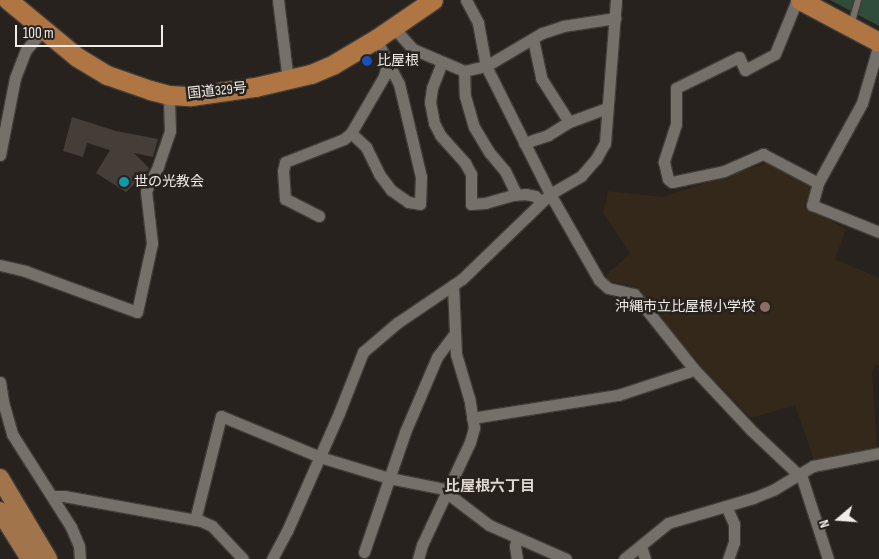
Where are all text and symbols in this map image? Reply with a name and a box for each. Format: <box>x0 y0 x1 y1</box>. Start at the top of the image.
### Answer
scale bar <box>18 15 165 47</box>
text: 100 m <box>23 24 54 43</box>
place label: 比屋根 <box>377 53 419 69</box>
marker: 比屋根 <box>361 55 373 67</box>
street label: 国道329号 <box>186 80 248 102</box>
place label: 世の光教会 <box>134 174 204 190</box>
marker: 世の光教会 <box>118 176 130 188</box>
place label: 沖縄市立比屋根小学校 <box>615 299 755 315</box>
marker: 沖縄市立比屋根小学校 <box>759 301 771 313</box>
district label: 比屋根六丁目 <box>445 478 535 496</box>
north arrow <box>814 494 864 544</box>
text: N <box>815 518 834 530</box>

